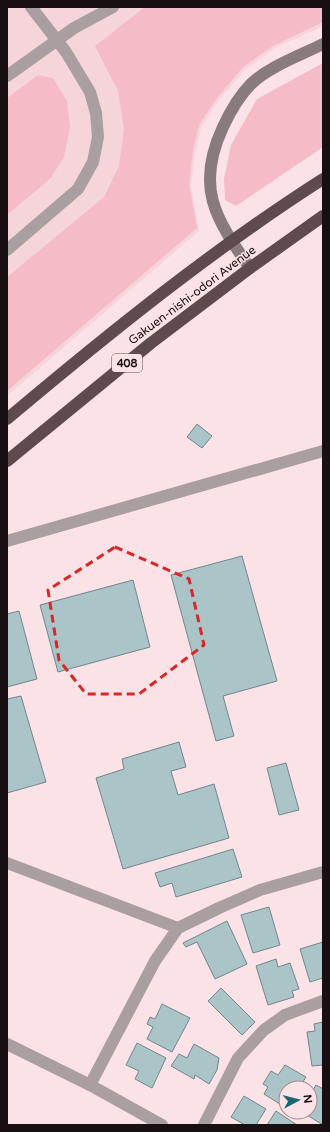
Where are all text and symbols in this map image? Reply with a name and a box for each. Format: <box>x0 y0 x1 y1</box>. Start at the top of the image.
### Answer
street label: Gakuen-nishi-odori Avenue <box>126 242 259 347</box>
road number: 408 <box>112 354 142 372</box>
north arrow <box>278 1080 318 1120</box>
text: N <box>300 1094 314 1104</box>

